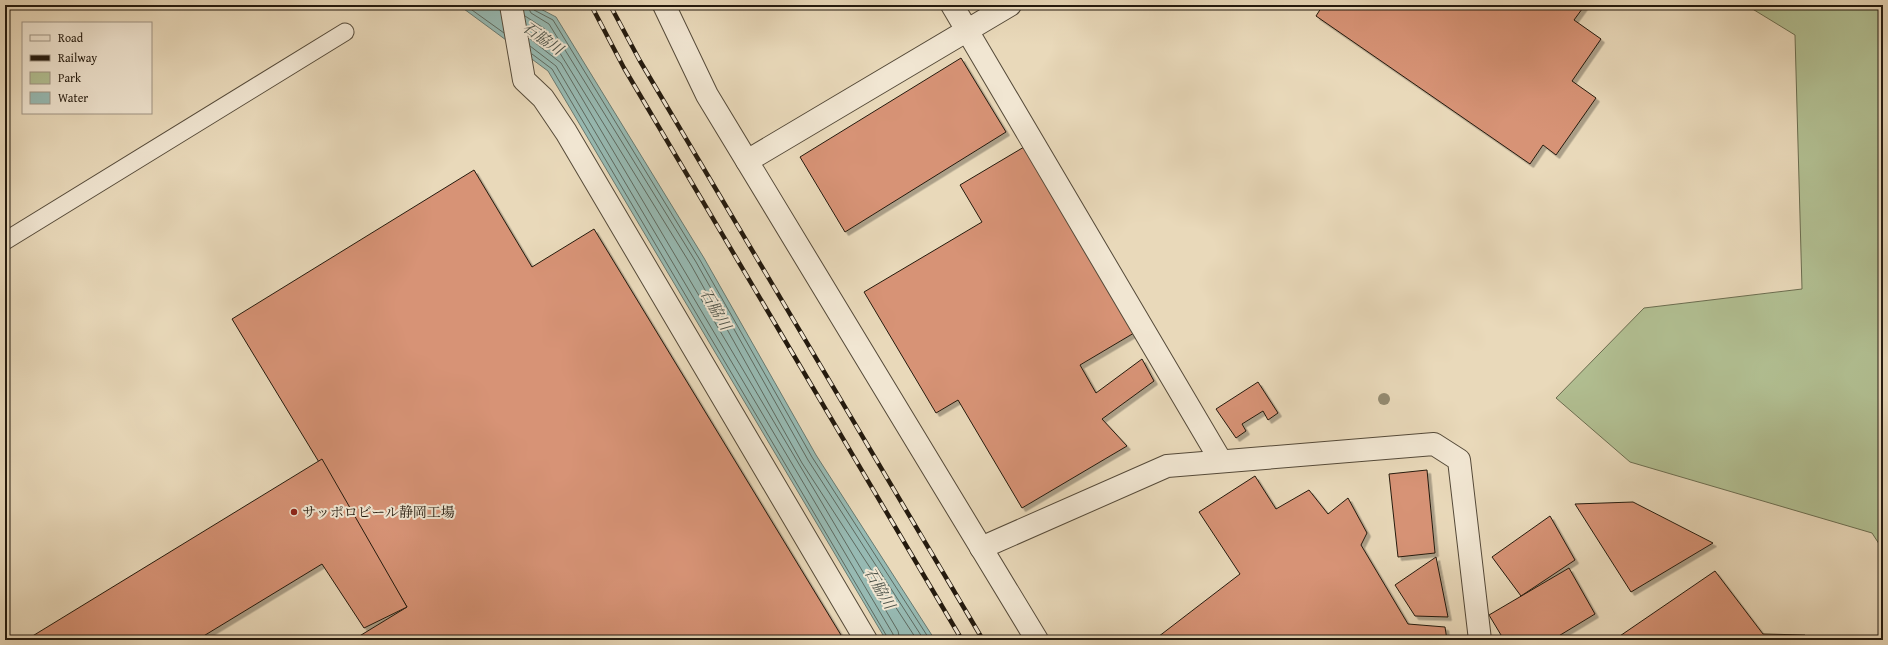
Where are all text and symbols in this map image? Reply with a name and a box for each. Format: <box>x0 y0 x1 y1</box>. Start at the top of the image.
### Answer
water label: 石脇川 <box>519 16 569 61</box>
legend <box>22 22 152 114</box>
text: Road <box>58 29 84 46</box>
text: Railway <box>58 49 97 66</box>
text: Park <box>58 69 82 86</box>
text: Water <box>58 89 88 106</box>
water label: 石脇川 <box>696 284 737 335</box>
place label: サッポロビール静岡工場 <box>302 502 455 522</box>
marker: サッポロビール静岡工場 <box>289 507 299 517</box>
water label: 石脇川 <box>860 563 901 614</box>

